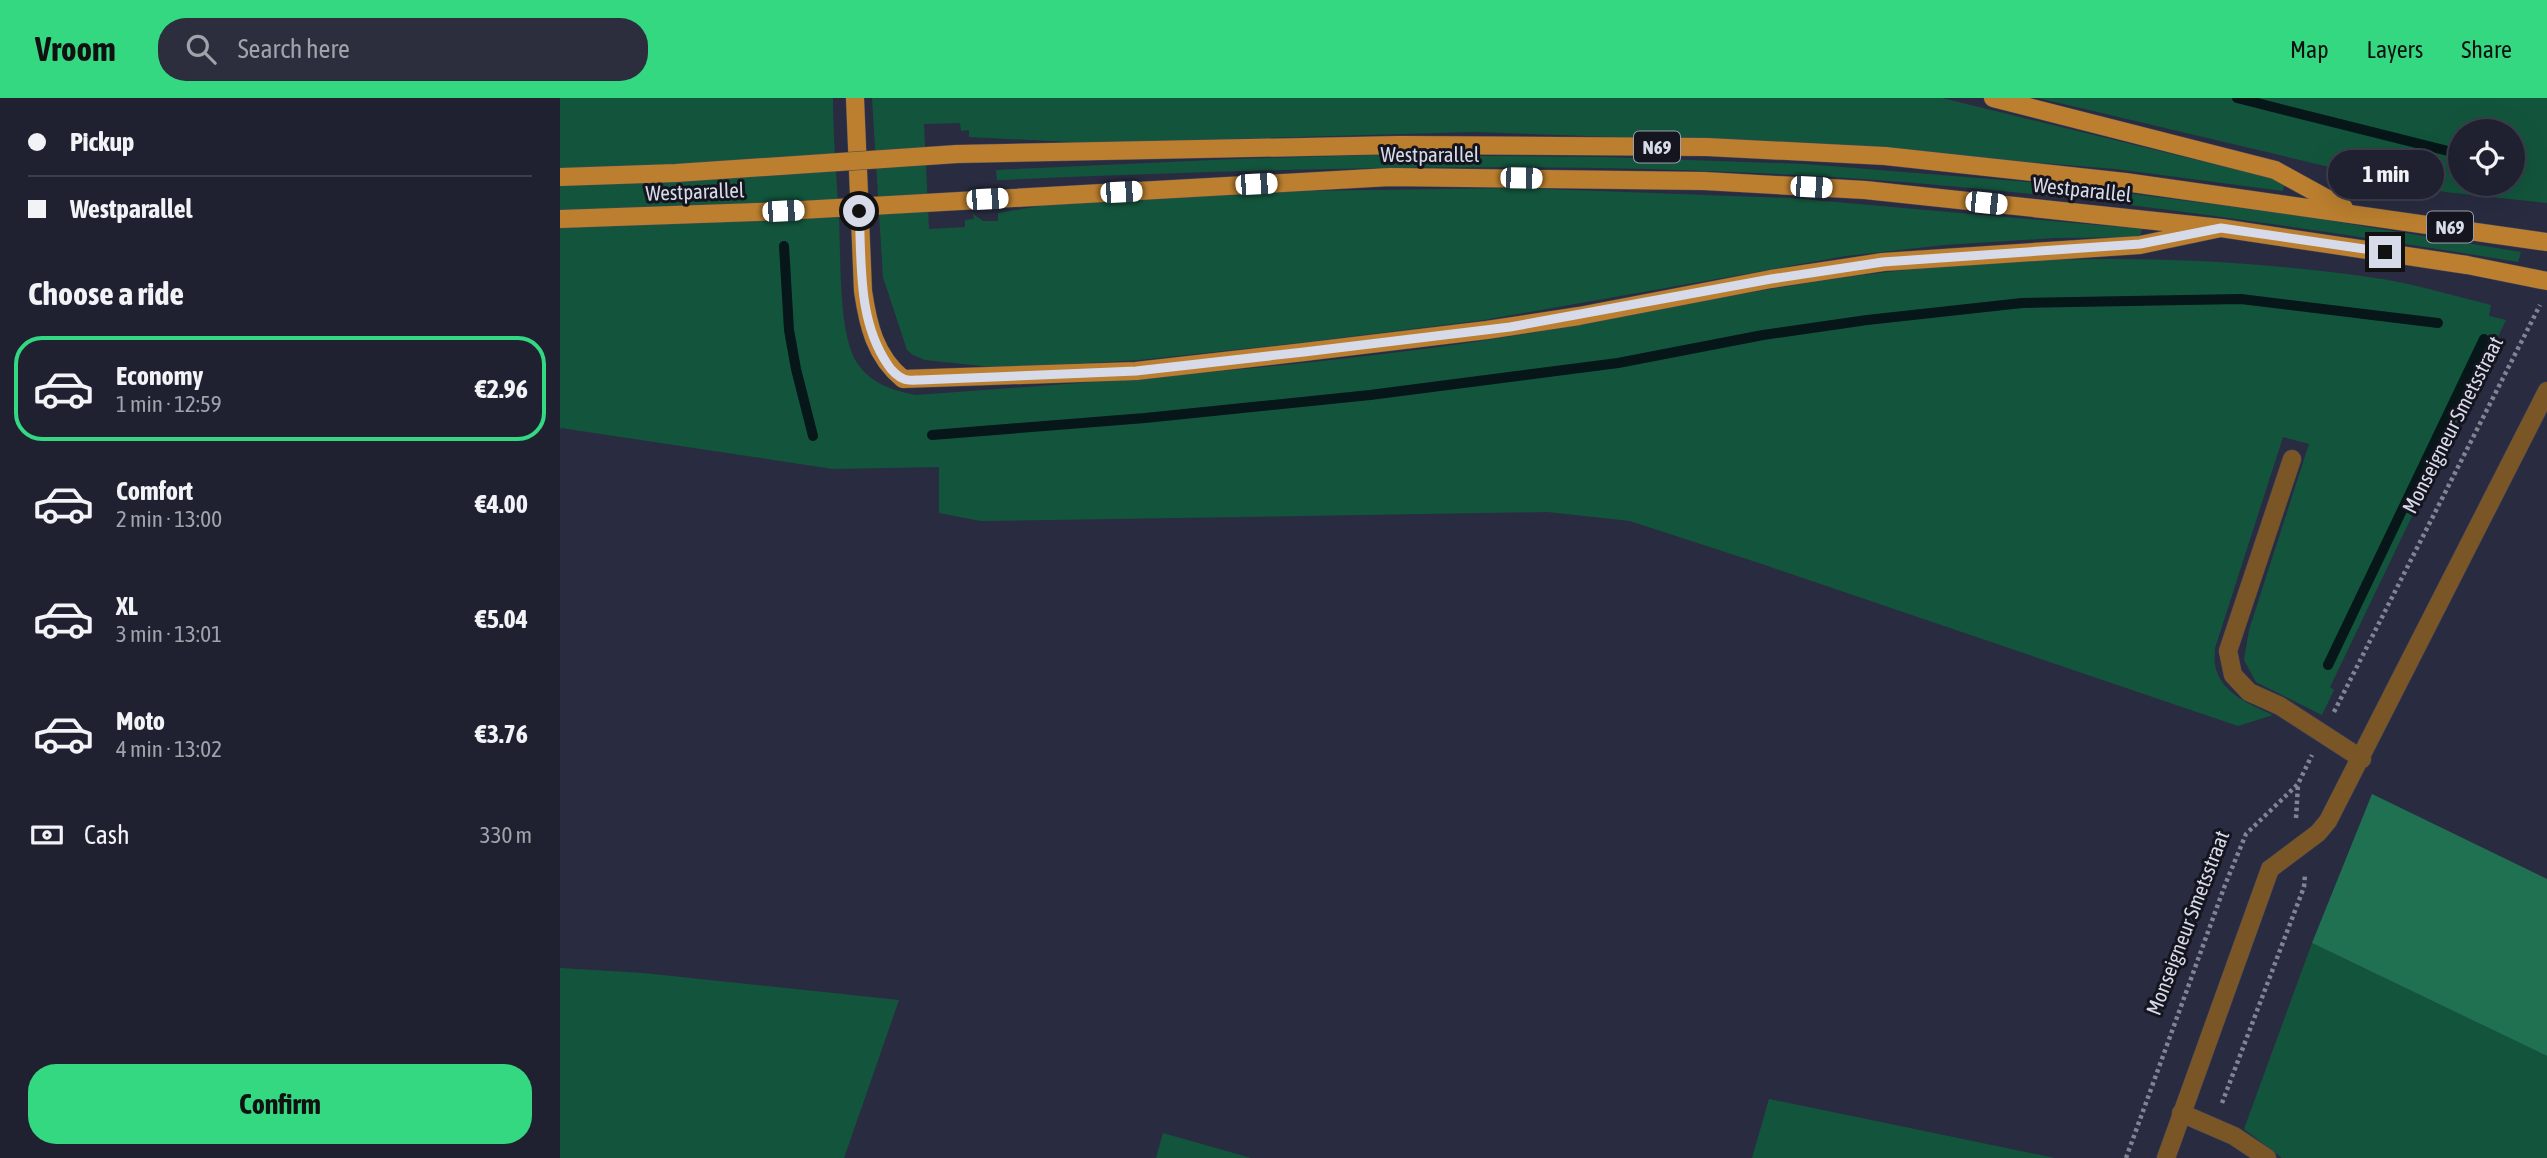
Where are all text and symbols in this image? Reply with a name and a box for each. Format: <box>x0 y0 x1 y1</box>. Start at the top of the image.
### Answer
search box <box>158 18 648 81</box>
text: Vroom <box>35 30 116 68</box>
icon: search <box>182 30 220 68</box>
text: Search here <box>238 34 350 64</box>
text: Map <box>2290 36 2329 63</box>
text: Layers <box>2367 36 2423 63</box>
text: Share <box>2461 36 2512 63</box>
map controls <box>2448 119 2525 196</box>
button: locate <box>2448 119 2525 196</box>
text: Pickup <box>70 127 134 157</box>
road number: N69 <box>1634 132 1680 162</box>
street label: Westparallel <box>1381 142 1480 166</box>
callout: 1 min <box>2327 150 2443 200</box>
text: 1 min <box>2363 161 2409 187</box>
car <box>1500 167 1543 189</box>
car <box>1235 172 1278 196</box>
street label: Westparallel <box>2032 172 2133 206</box>
car <box>1790 175 1833 199</box>
street label: Westparallel <box>645 177 745 205</box>
car <box>1100 180 1143 204</box>
car <box>966 187 1009 211</box>
car <box>1965 190 2008 216</box>
text: Westparallel <box>70 194 192 224</box>
route start <box>843 195 875 227</box>
car <box>762 199 805 223</box>
road number: N69 <box>2427 211 2473 242</box>
route end <box>2369 236 2401 268</box>
text: Choose a ride <box>28 275 184 312</box>
street label: Monseigneur Smetsstraat <box>2397 332 2507 517</box>
icon: car <box>32 357 95 420</box>
text: Economy <box>116 361 203 391</box>
text: €2.96 <box>475 374 528 404</box>
text: 1 min · 12:59 <box>116 391 222 417</box>
icon: car <box>32 472 95 535</box>
text: Comfort <box>116 476 193 506</box>
text: €4.00 <box>475 489 528 519</box>
text: 2 min · 13:00 <box>116 506 222 532</box>
icon: car <box>32 587 95 650</box>
text: XL <box>116 591 138 621</box>
text: €5.04 <box>475 604 528 634</box>
text: 3 min · 13:01 <box>116 621 222 647</box>
icon: car <box>32 702 95 765</box>
text: Moto <box>116 706 165 736</box>
text: €3.76 <box>475 719 528 749</box>
text: 4 min · 13:02 <box>116 736 222 762</box>
icon: cash <box>28 816 66 854</box>
text: Cash <box>84 820 130 850</box>
text: 330 m <box>480 822 532 848</box>
street label: Monseigneur Smetsstraat <box>2141 827 2233 1018</box>
button: Confirm <box>28 1064 532 1144</box>

